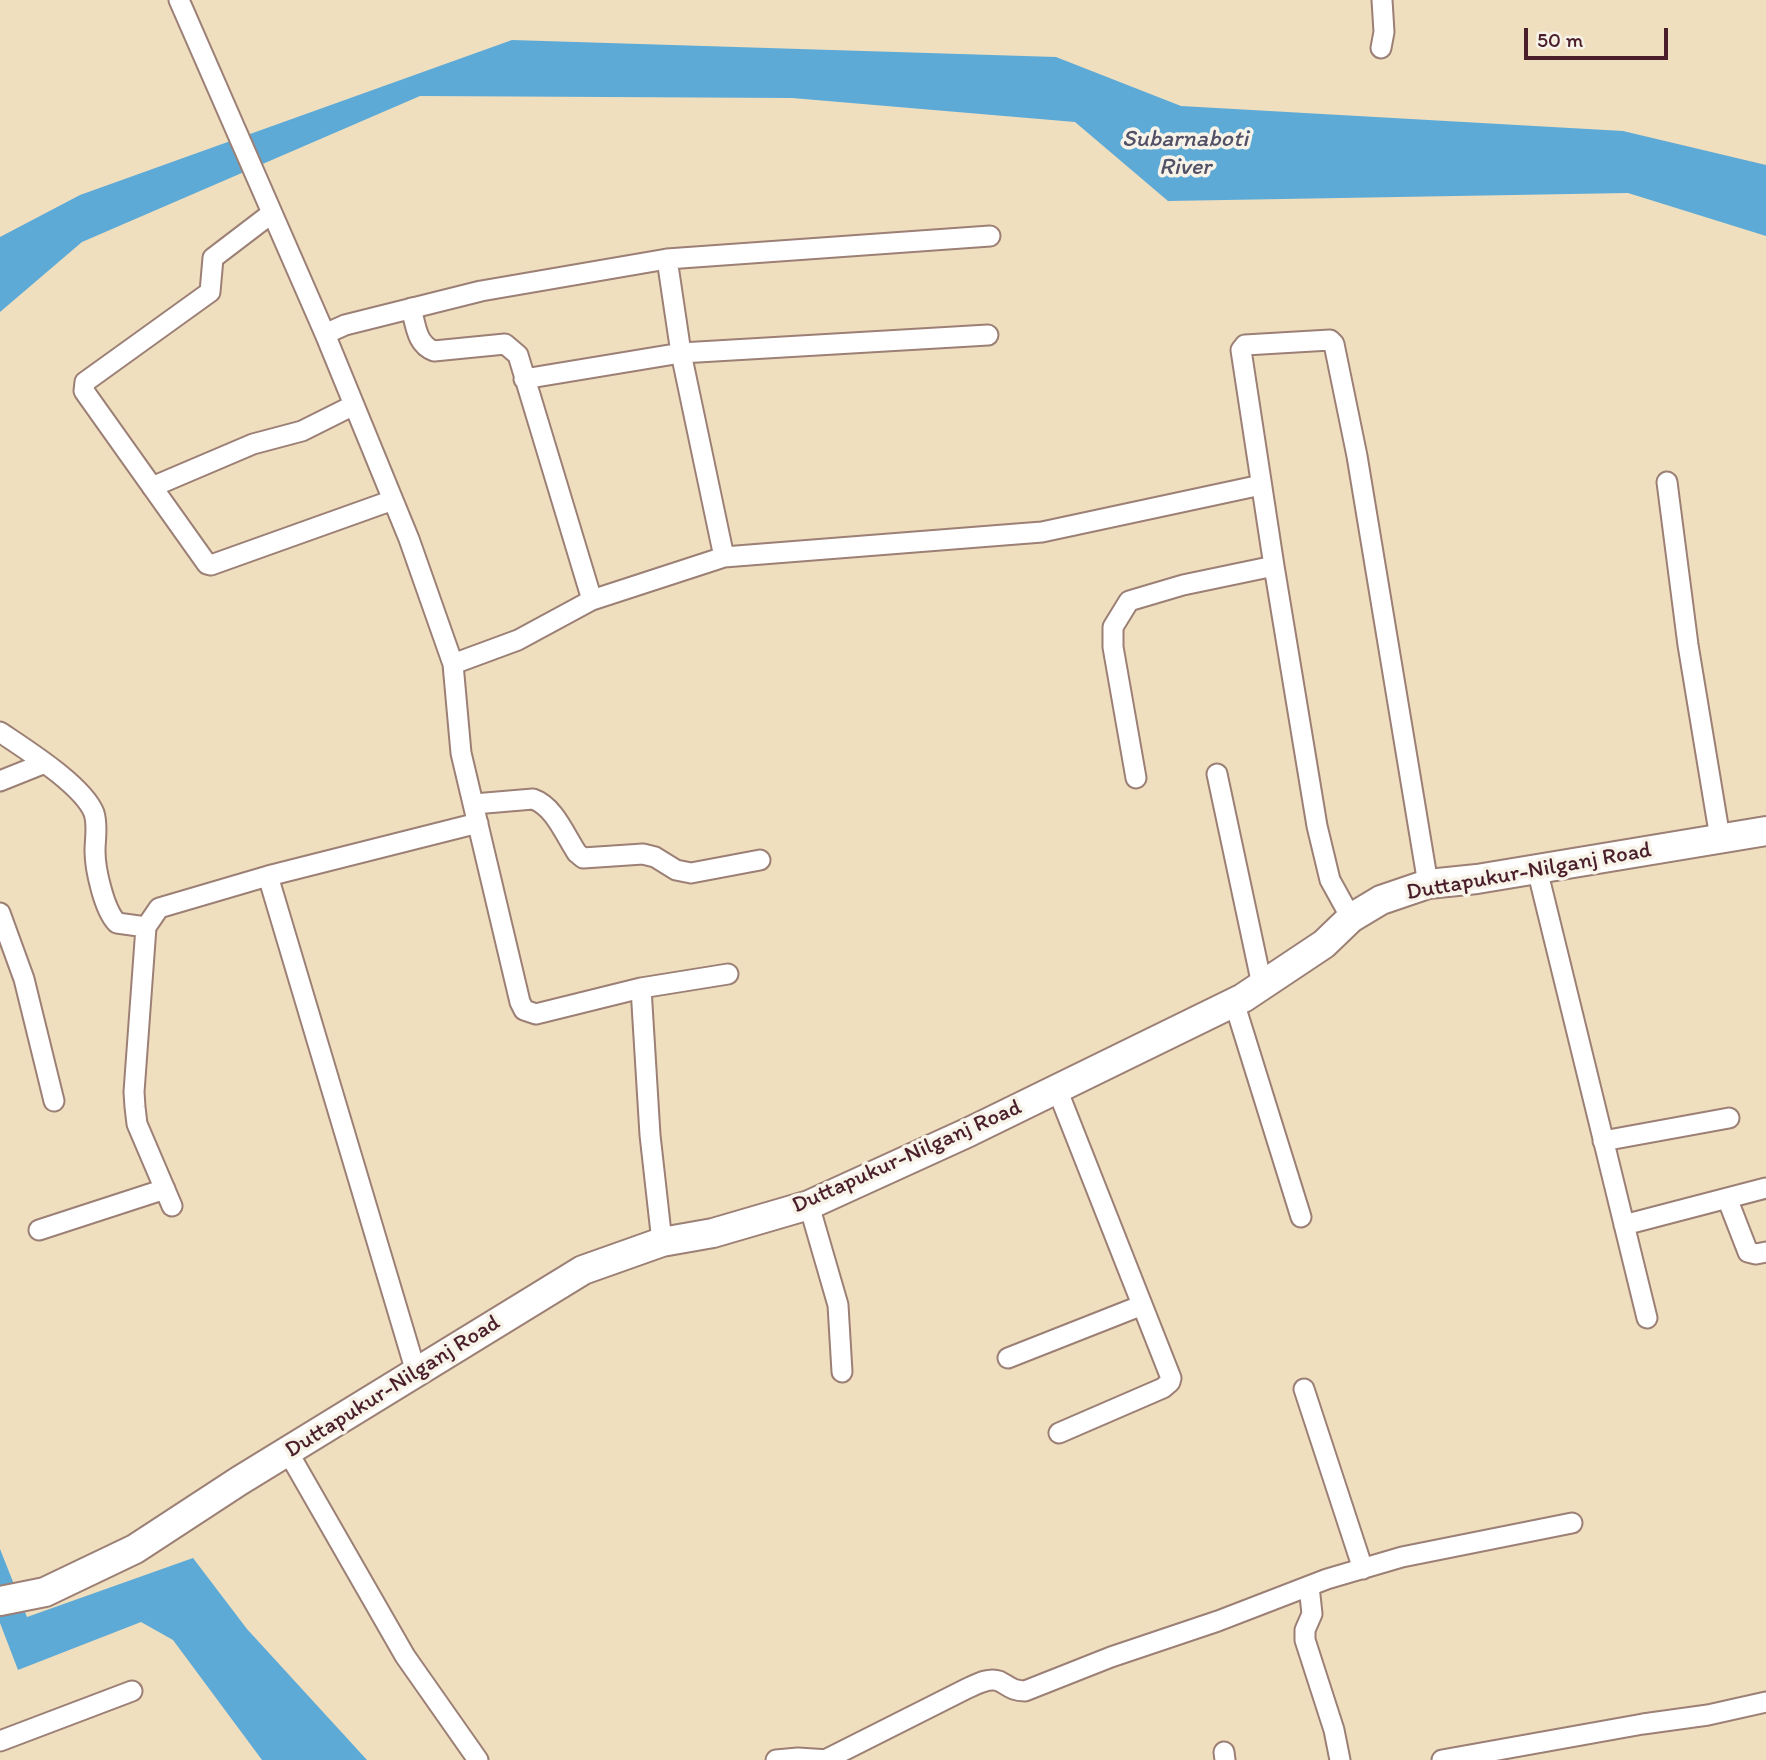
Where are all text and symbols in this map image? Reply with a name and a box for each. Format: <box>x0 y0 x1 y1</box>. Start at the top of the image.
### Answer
scale bar <box>1528 14 1672 58</box>
text: 50 m <box>1537 27 1583 52</box>
water label: Subarnaboti River <box>1122 126 1248 182</box>
street label: Duttapukur-Nilganj Road <box>1404 837 1654 907</box>
street label: Duttapukur-Nilganj Road <box>788 1094 1026 1220</box>
street label: Duttapukur-Nilganj Road <box>280 1309 506 1465</box>

